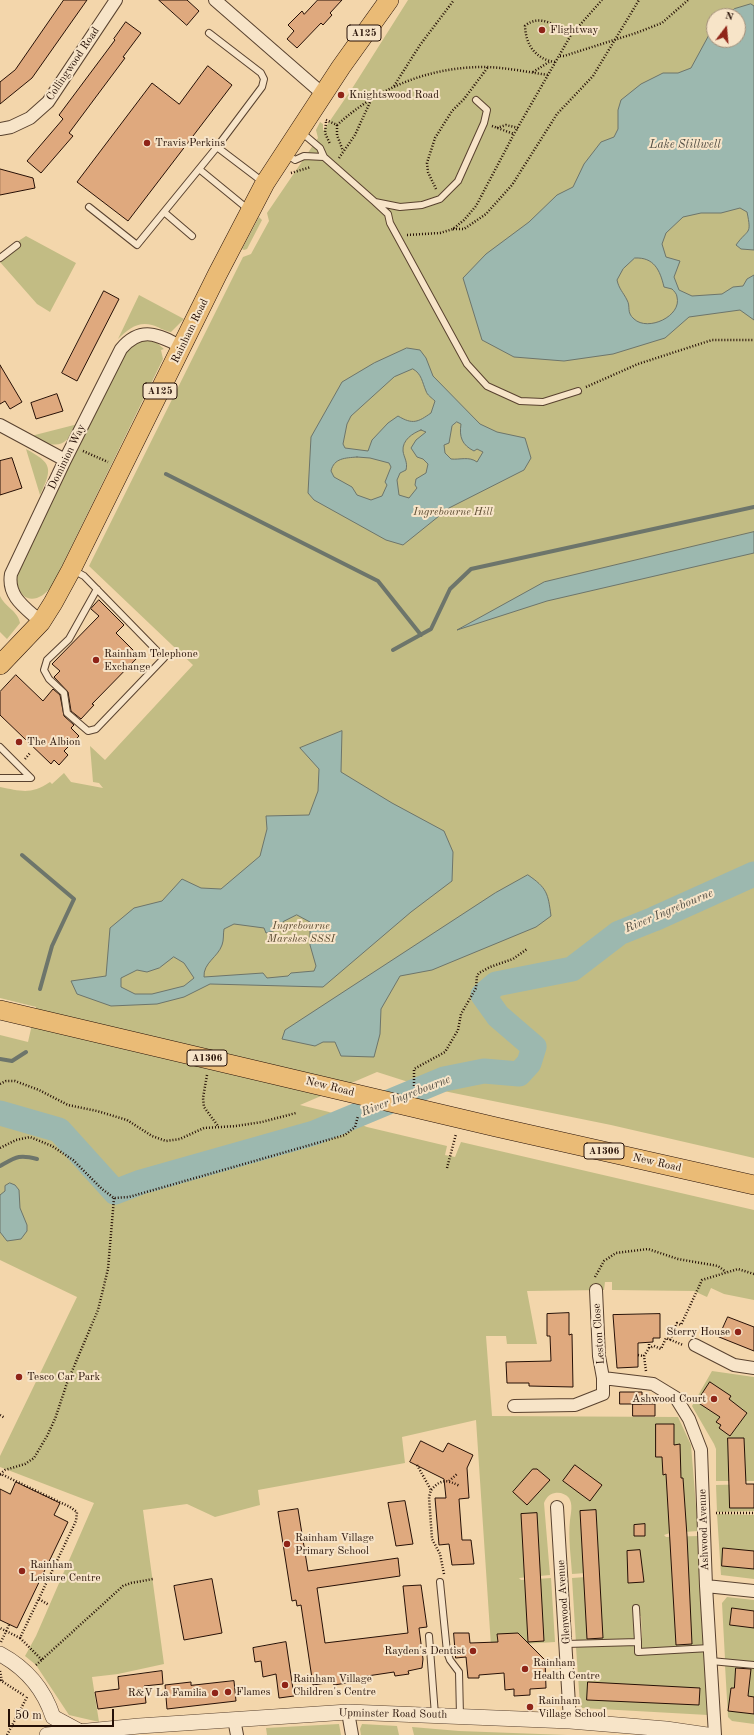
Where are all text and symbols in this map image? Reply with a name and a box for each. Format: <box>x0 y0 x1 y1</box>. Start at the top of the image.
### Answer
north arrow <box>706 8 746 48</box>
text: N <box>724 11 735 23</box>
place label: Flightway <box>550 23 598 37</box>
street label: Collingwood Road <box>44 25 102 103</box>
road number: A125 <box>347 25 381 41</box>
marker: Flightway <box>537 25 547 35</box>
place label: Knightswood Road <box>349 88 439 102</box>
marker: Knightswood Road <box>336 90 346 100</box>
place label: Travis Perkins <box>155 136 225 150</box>
marker: Travis Perkins <box>142 138 152 148</box>
water label: Lake Stillwell <box>649 138 721 152</box>
street label: Rainham Road <box>169 297 211 365</box>
road number: A125 <box>143 383 177 399</box>
street label: Dominion Way <box>45 422 89 492</box>
park label: Ingrebourne Hill <box>413 505 493 519</box>
place label: Rainham Telephone Exchange <box>104 647 198 673</box>
marker: Rainham Telephone Exchange <box>91 655 101 665</box>
place label: The Albion <box>27 735 80 749</box>
marker: The Albion <box>14 737 24 747</box>
water label: River Ingrebourne <box>623 886 715 936</box>
park label: Ingrebourne Marshes SSSI <box>267 919 335 945</box>
road number: A1306 <box>187 1050 227 1066</box>
water label: River Ingrebourne <box>359 1072 453 1120</box>
street label: New Road <box>304 1075 356 1099</box>
road number: A1306 <box>584 1143 624 1159</box>
street label: New Road <box>631 1151 683 1175</box>
street label: Leston Close <box>590 1303 608 1365</box>
place label: Sterry House <box>667 1325 730 1339</box>
marker: Sterry House <box>733 1327 743 1337</box>
place label: Tesco Car Park <box>27 1370 100 1384</box>
marker: Tesco Car Park <box>14 1372 24 1382</box>
place label: Ashwood Court <box>632 1392 706 1406</box>
marker: Ashwood Court <box>709 1394 719 1404</box>
street label: Ashwood Avenue <box>696 1489 712 1571</box>
place label: Rainham Village Primary School <box>295 1531 374 1557</box>
marker: Rainham Village Primary School <box>282 1539 292 1549</box>
place label: Rainham Leisure Centre <box>30 1558 100 1584</box>
street label: Glenwood Avenue <box>554 1559 574 1645</box>
marker: Rainham Leisure Centre <box>17 1566 27 1576</box>
place label: Rayden's Dentist <box>384 1644 465 1658</box>
marker: Rayden's Dentist <box>468 1646 478 1656</box>
place label: Rainham Health Centre <box>533 1656 600 1682</box>
marker: Rainham Health Centre <box>520 1664 530 1674</box>
place label: Rainham Village Children's Centre <box>293 1672 376 1698</box>
marker: Rainham Village Children's Centre <box>280 1680 290 1690</box>
place label: Flames <box>236 1685 270 1699</box>
place label: R&V La Familia <box>128 1686 207 1700</box>
marker: Flames <box>223 1687 233 1697</box>
marker: R&V La Familia <box>210 1688 220 1698</box>
place label: Rainham Village School <box>538 1694 606 1720</box>
scale bar <box>10 1701 116 1727</box>
marker: Rainham Village School <box>525 1702 535 1712</box>
street label: Upminster Road South <box>339 1706 447 1722</box>
text: 50 m <box>15 1710 42 1722</box>

